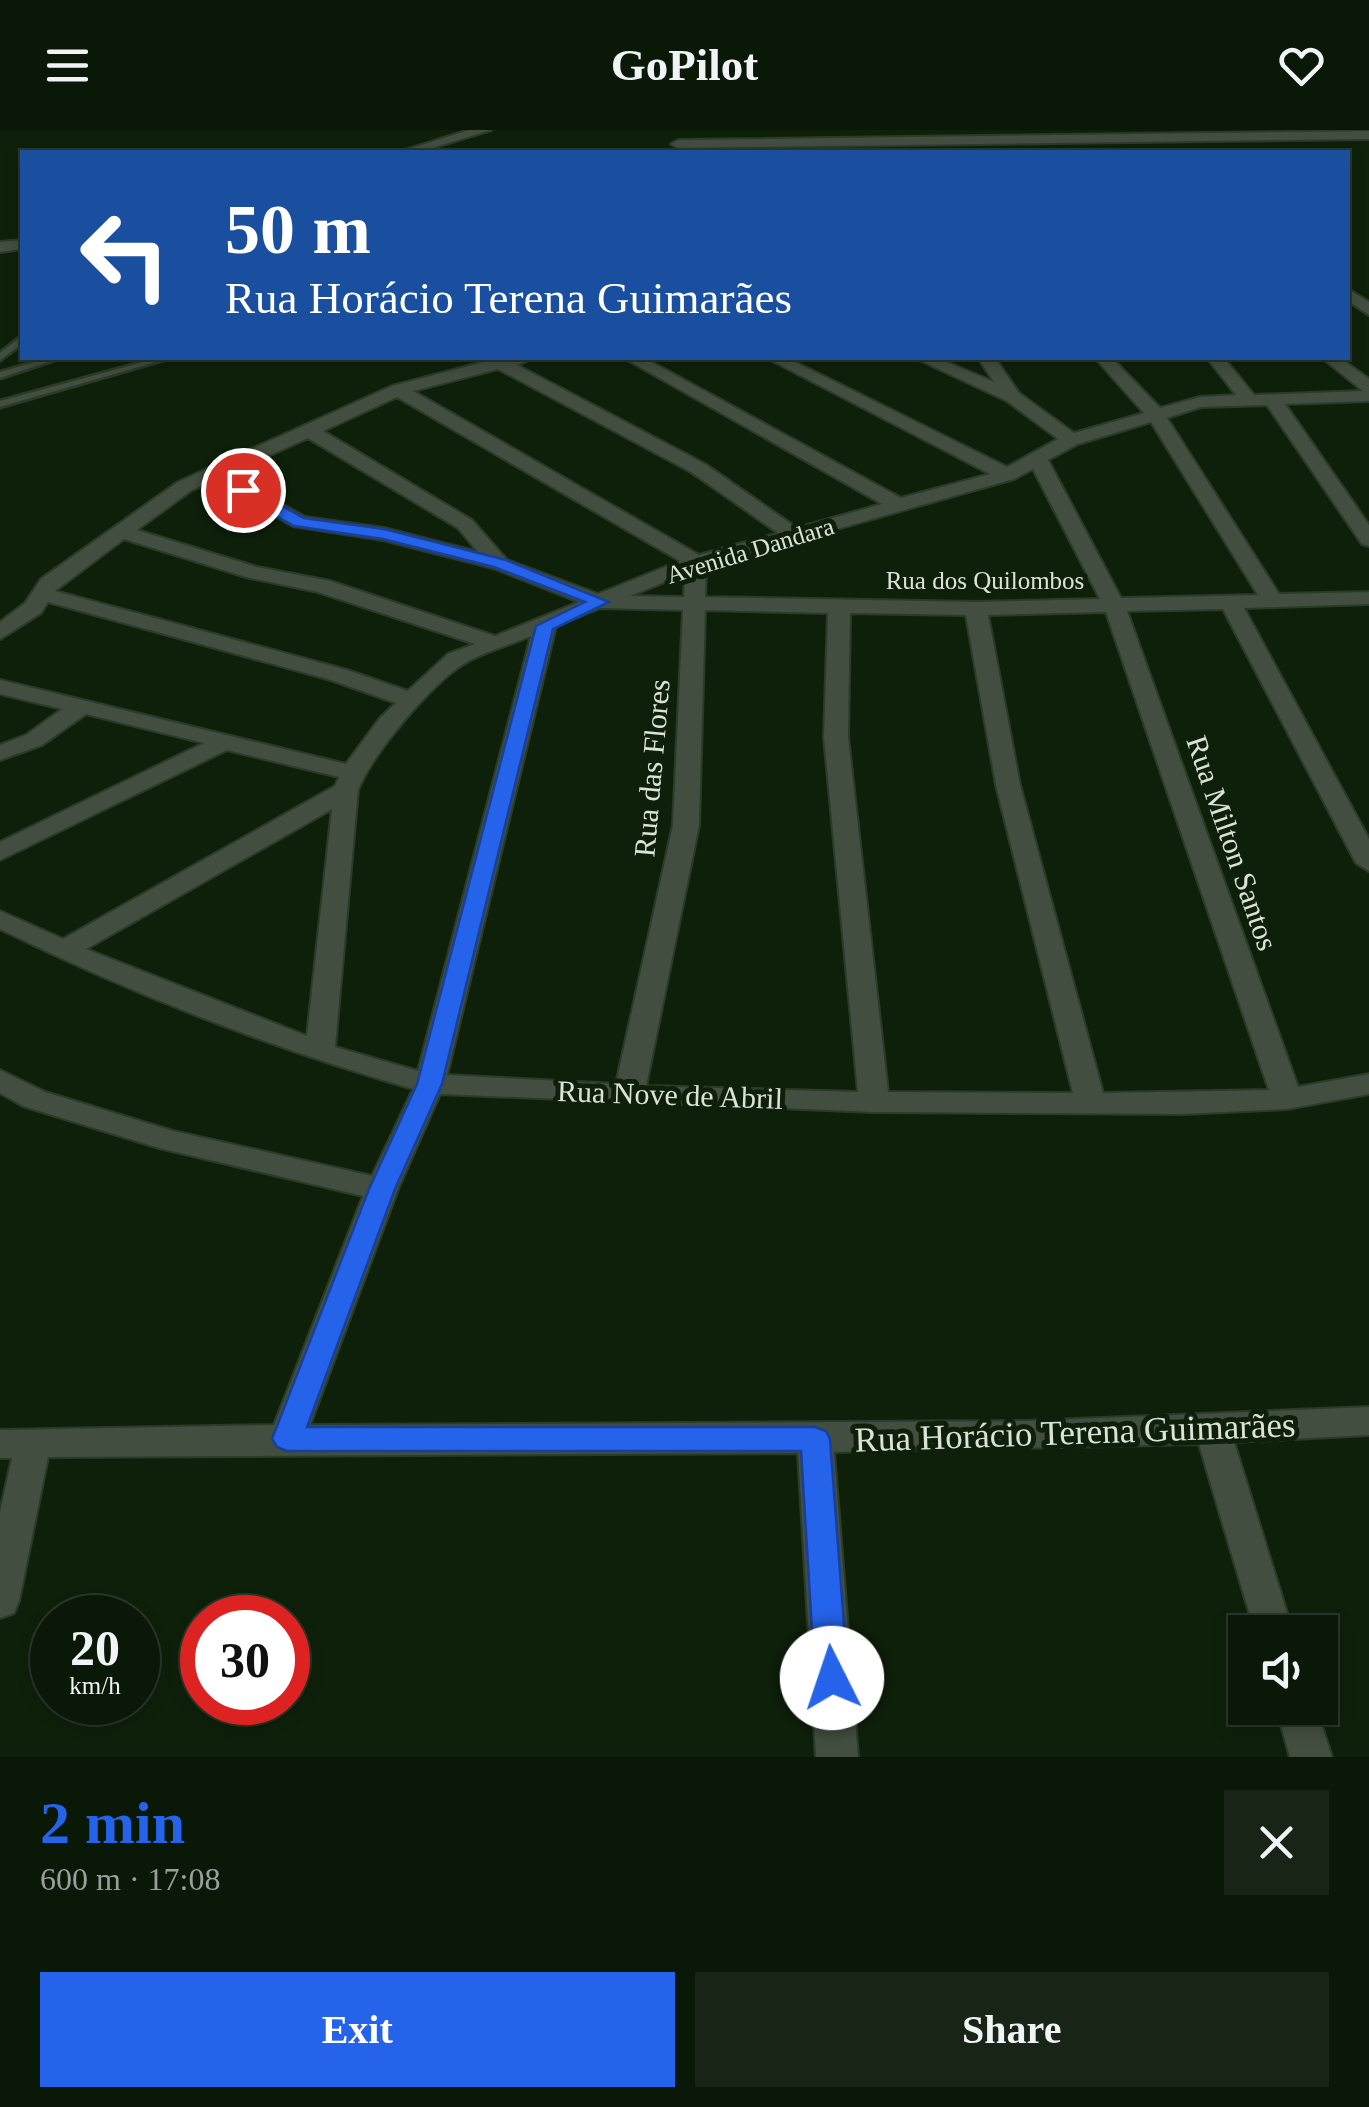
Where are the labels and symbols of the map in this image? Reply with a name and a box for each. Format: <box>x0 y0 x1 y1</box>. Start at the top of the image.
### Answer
pin <box>201 448 286 533</box>
street label: Avenida Dandara <box>663 512 837 589</box>
street label: Rua dos Quilombos <box>886 567 1084 594</box>
street label: Rua das Flores <box>627 678 676 858</box>
street label: Rua Milton Santos <box>1180 731 1285 955</box>
street label: Rua Nove de Abril <box>557 1074 783 1115</box>
street label: Rua Horácio Terena Guimarães <box>854 1405 1296 1460</box>
speed limit sign: 30 <box>180 1595 310 1725</box>
position arrow <box>780 1626 884 1730</box>

